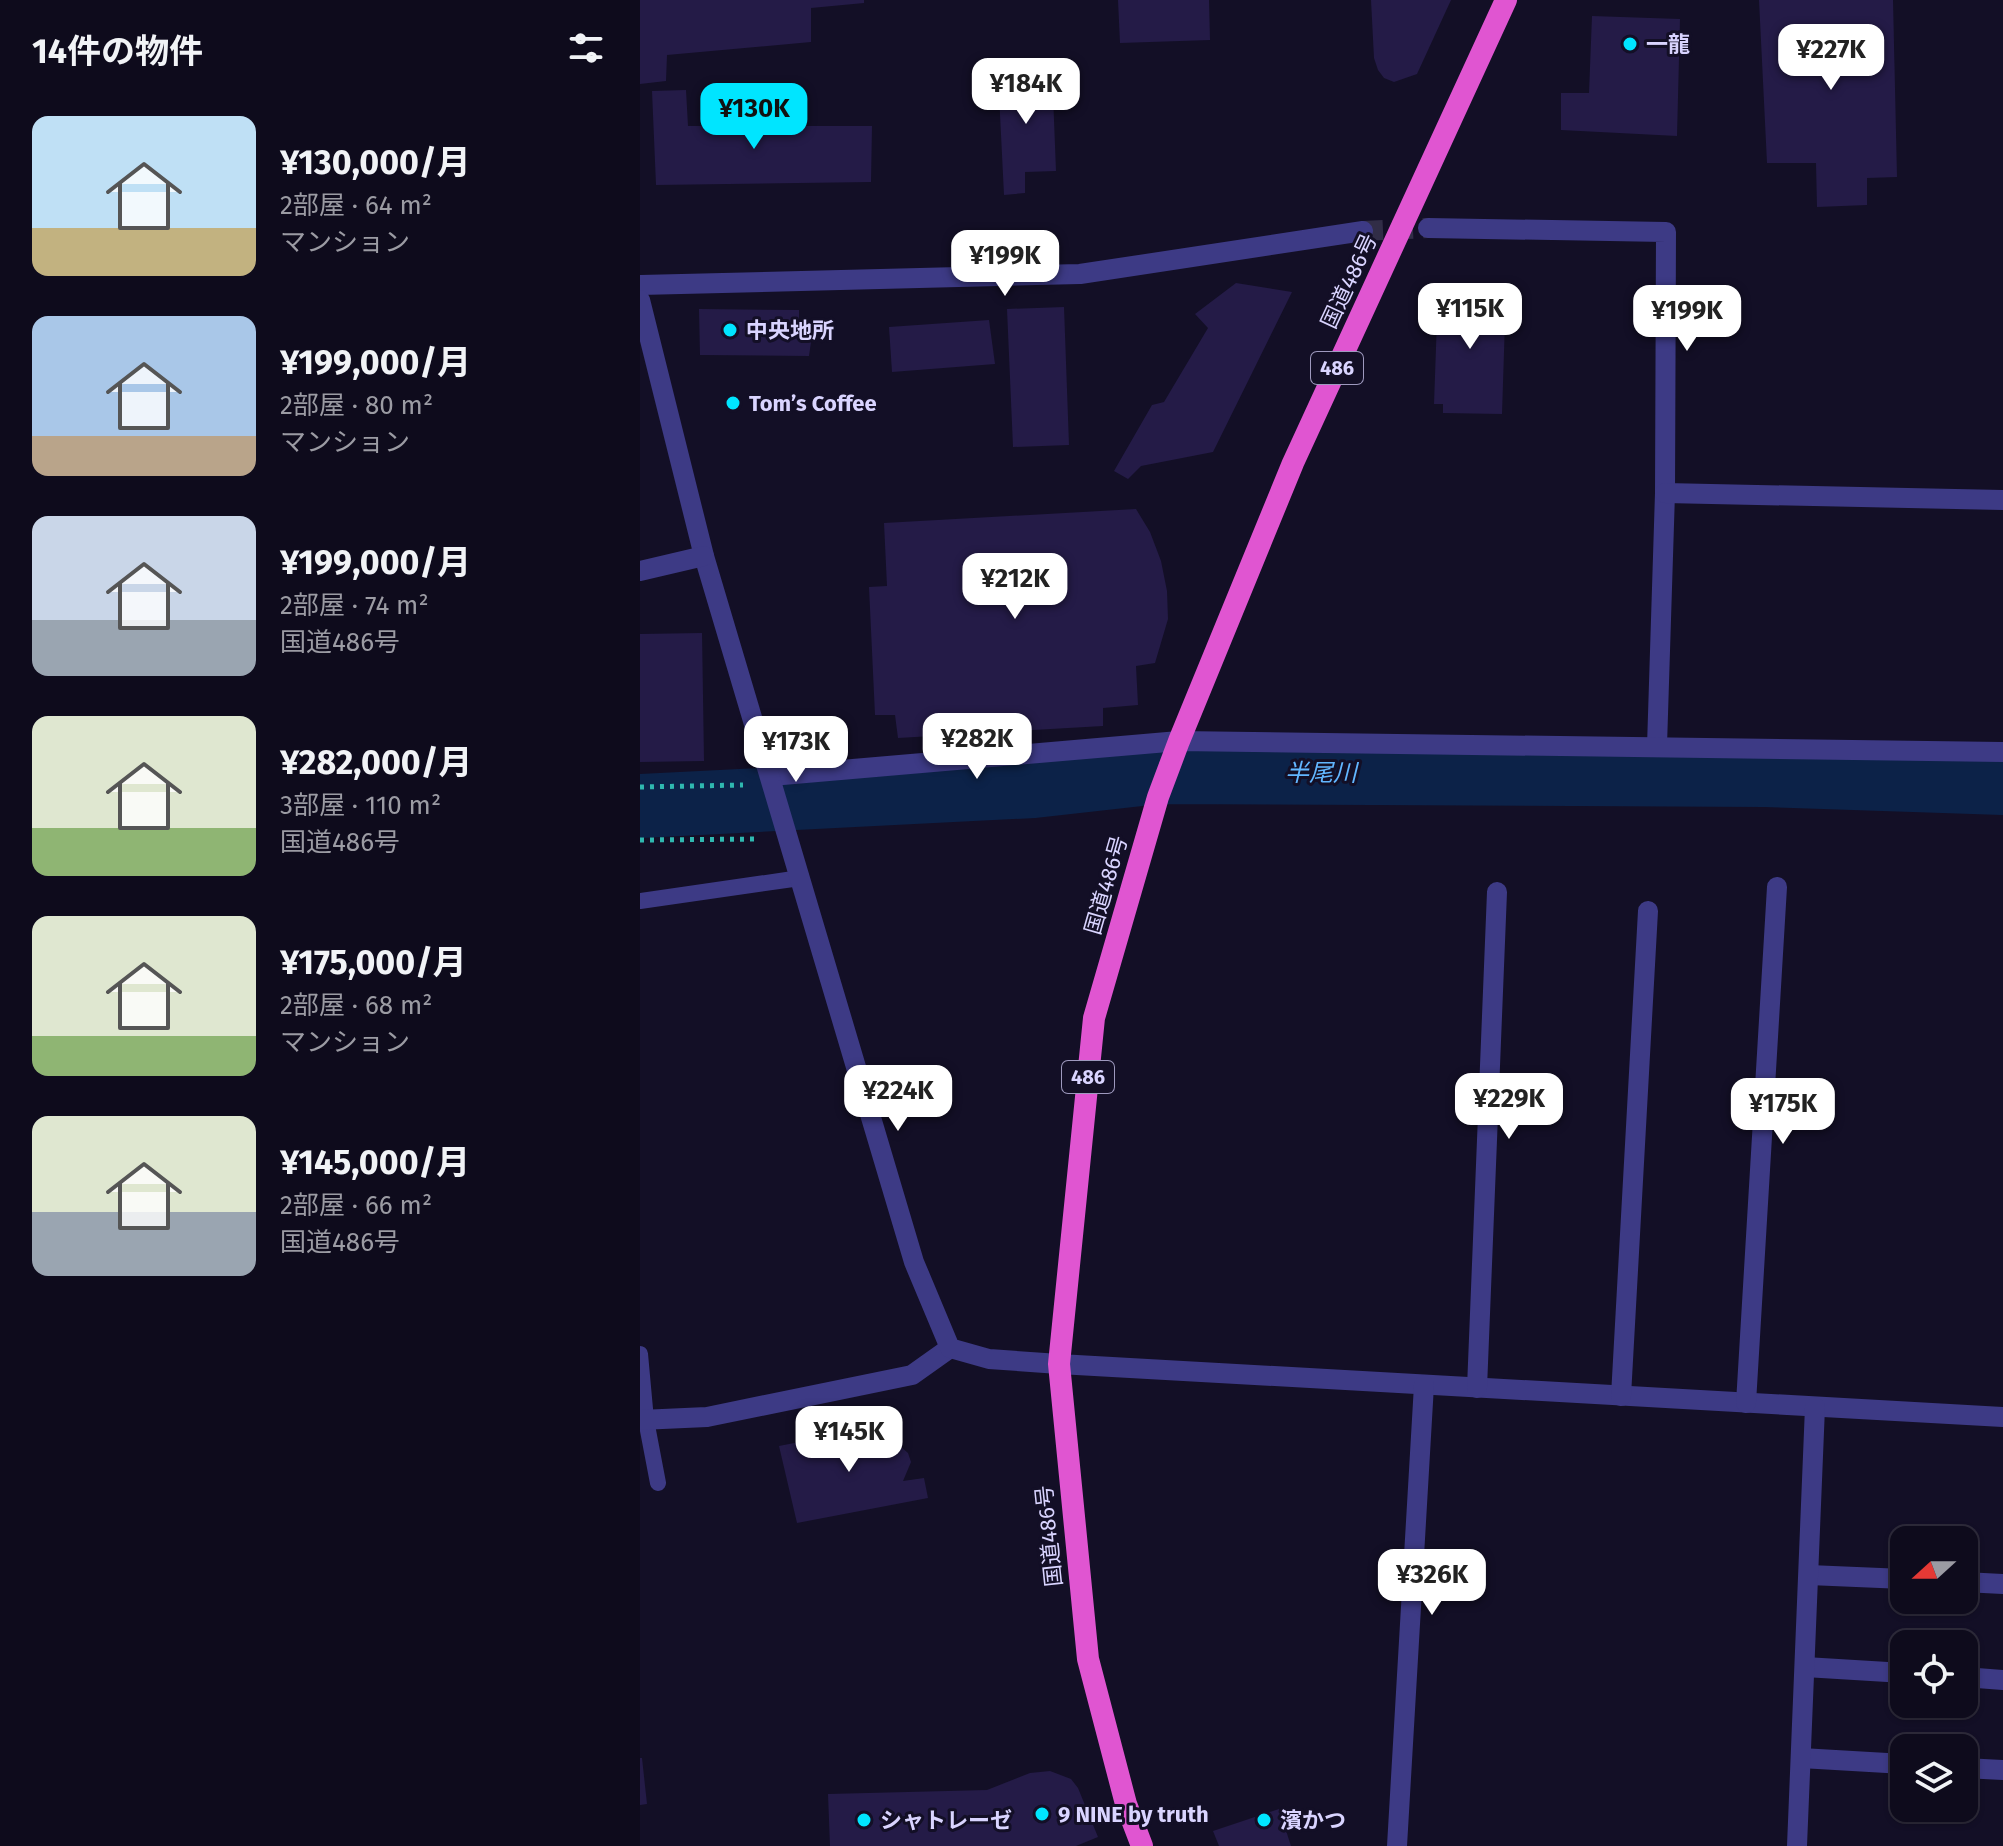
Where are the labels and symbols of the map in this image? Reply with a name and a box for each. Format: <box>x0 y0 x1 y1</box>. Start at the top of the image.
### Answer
pin: ¥227K <box>1775 24 1887 92</box>
place label: 一龍 <box>1646 31 1690 58</box>
marker: 一龍 <box>1621 35 1639 53</box>
pin: ¥184K <box>970 58 1082 126</box>
pin: ¥130K <box>698 83 810 151</box>
street label: 国道486号 <box>1315 229 1383 333</box>
pin: ¥199K <box>949 230 1061 298</box>
pin: ¥115K <box>1414 283 1526 351</box>
pin: ¥199K <box>1631 285 1743 353</box>
place label: 中央地所 <box>746 317 834 344</box>
marker: 中央地所 <box>721 321 739 339</box>
road number: 486 <box>1311 352 1363 384</box>
place label: Tom’s Coffee <box>749 390 877 417</box>
marker: Tom’s Coffee <box>724 394 742 412</box>
pin: ¥212K <box>959 553 1071 621</box>
pin: ¥282K <box>921 713 1033 781</box>
pin: ¥173K <box>740 716 852 784</box>
water label: 半尾川 <box>1285 759 1360 787</box>
street label: 国道486号 <box>1079 832 1133 938</box>
road number: 486 <box>1062 1061 1114 1093</box>
pin: ¥224K <box>842 1065 954 1133</box>
pin: ¥229K <box>1453 1073 1565 1141</box>
pin: ¥175K <box>1727 1078 1839 1146</box>
pin: ¥145K <box>793 1406 905 1474</box>
street label: 国道486号 <box>1030 1484 1068 1588</box>
north arrow <box>1890 1526 1978 1614</box>
pin: ¥326K <box>1376 1549 1488 1617</box>
place label: 9 NINE by truth <box>1058 1801 1209 1828</box>
marker: 9 NINE by truth <box>1033 1805 1051 1823</box>
place label: シャトレーゼ <box>880 1807 1012 1834</box>
place label: 濱かつ <box>1280 1807 1346 1834</box>
marker: シャトレーゼ <box>855 1811 873 1829</box>
marker: 濱かつ <box>1255 1811 1273 1829</box>

